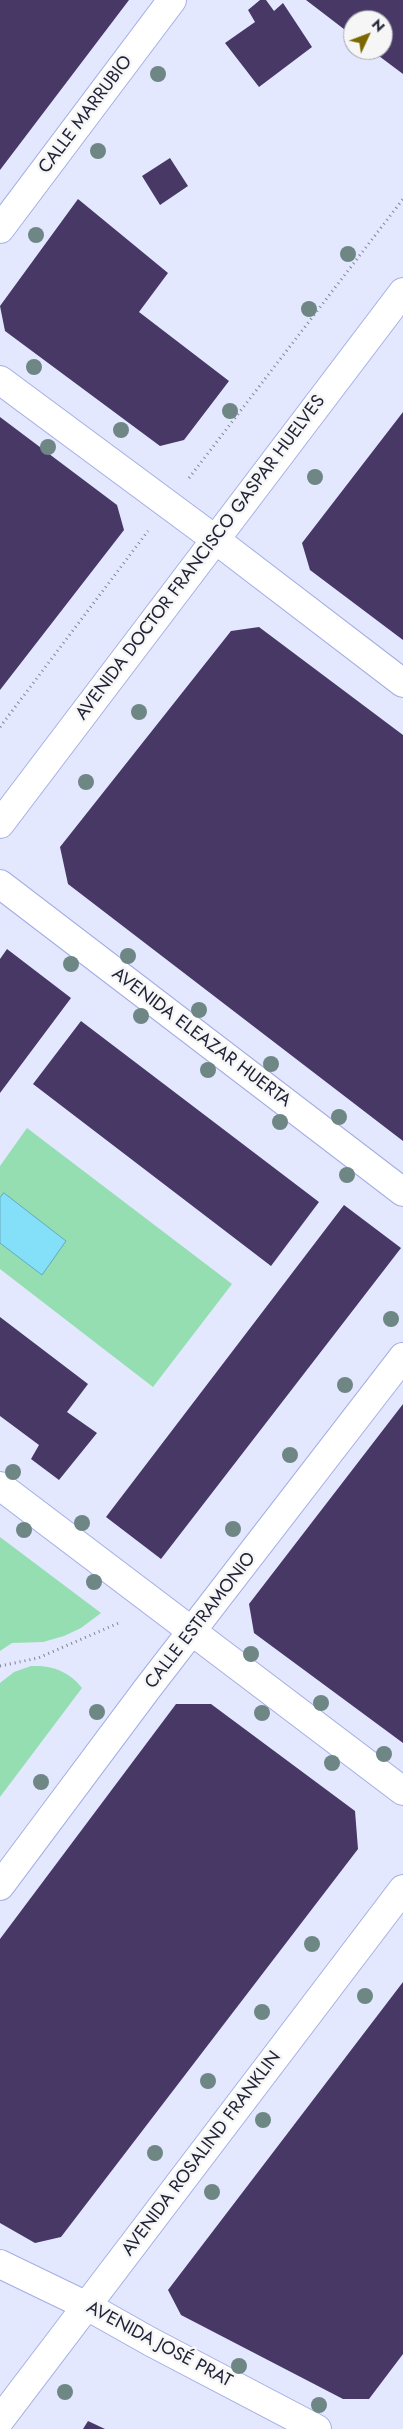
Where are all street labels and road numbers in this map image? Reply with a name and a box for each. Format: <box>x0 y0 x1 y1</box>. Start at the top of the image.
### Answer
street label: CALLE MARRUBIO <box>35 52 137 178</box>
street label: AVENIDA DOCTOR FRANCISCO GASPAR HUELVES <box>72 391 330 725</box>
street label: AVENIDA ELEAZAR HUERTA <box>107 964 295 1112</box>
street label: CALLE ESTRAMONIO <box>141 1549 261 1693</box>
street label: AVENIDA ROSALIND FRANKLIN <box>118 2047 286 2261</box>
street label: AVENIDA JOSÉ PRAT <box>82 2297 236 2393</box>

